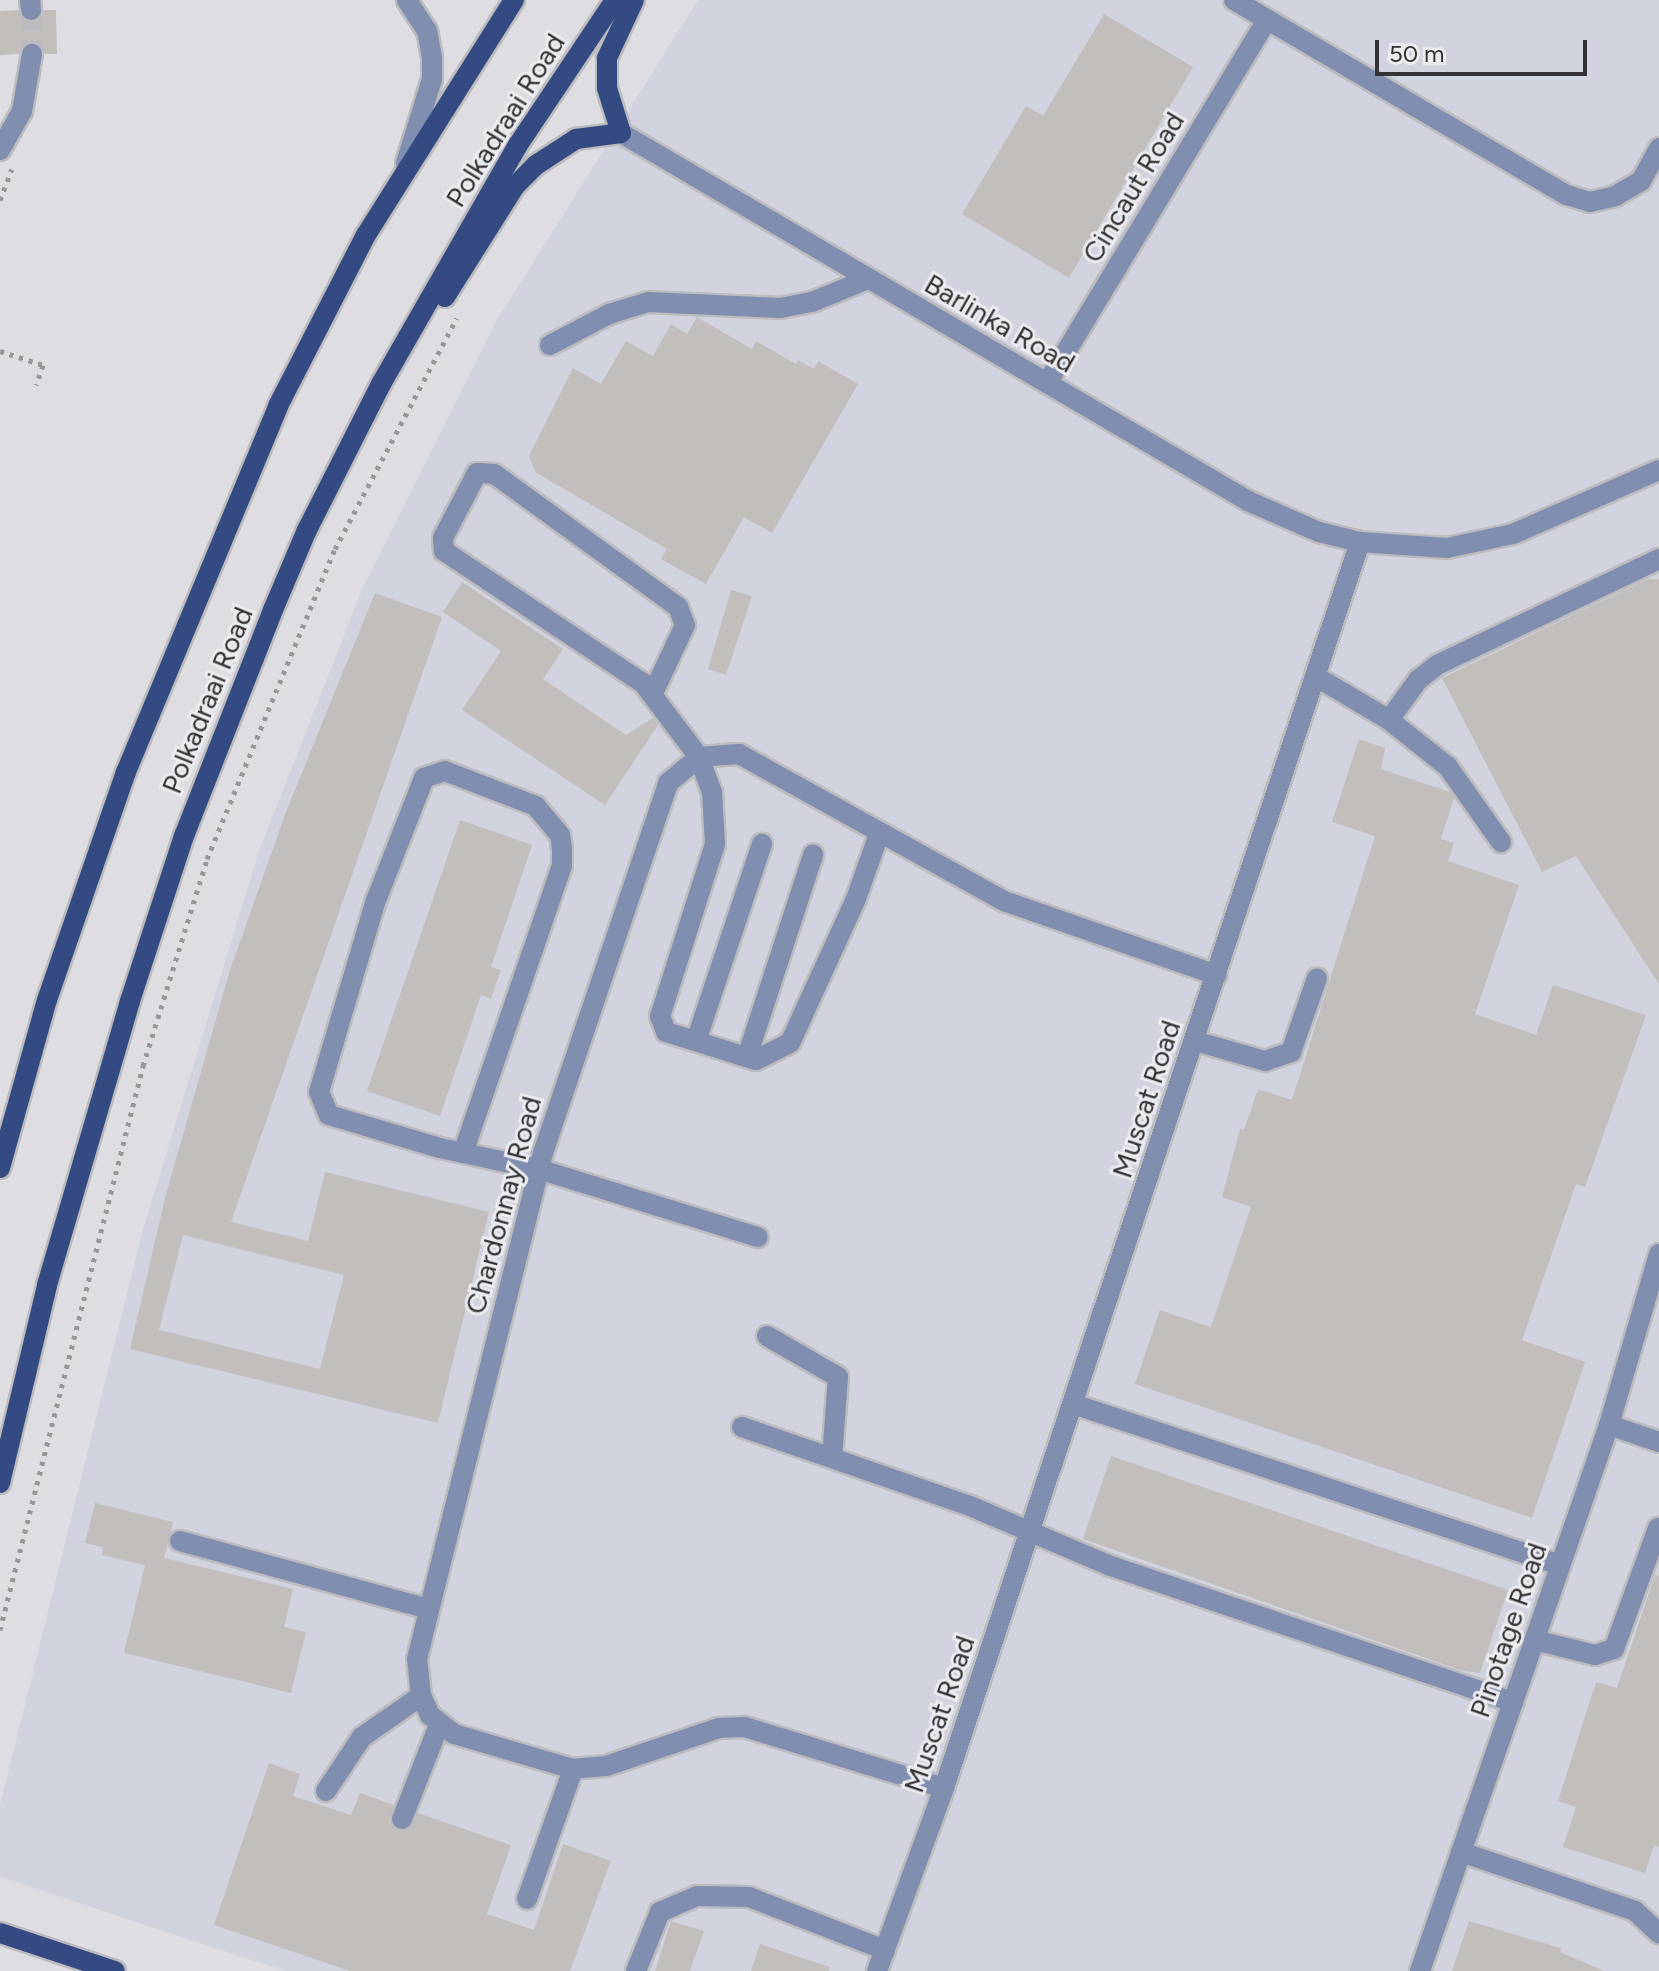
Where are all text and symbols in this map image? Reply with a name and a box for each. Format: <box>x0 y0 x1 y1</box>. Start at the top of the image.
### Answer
scale bar <box>1379 24 1591 74</box>
street label: Polkadraai Road <box>438 27 572 213</box>
text: 50 m <box>1389 39 1445 68</box>
street label: Cincaut Road <box>1075 106 1191 268</box>
street label: Barlinka Road <box>919 266 1081 380</box>
street label: Polkadraai Road <box>154 602 260 798</box>
street label: Muscat Road <box>1105 1016 1187 1182</box>
street label: Chardonnay Road <box>458 1093 548 1317</box>
street label: Pinotage Road <box>1462 1538 1554 1722</box>
street label: Muscat Road <box>896 1631 982 1797</box>

